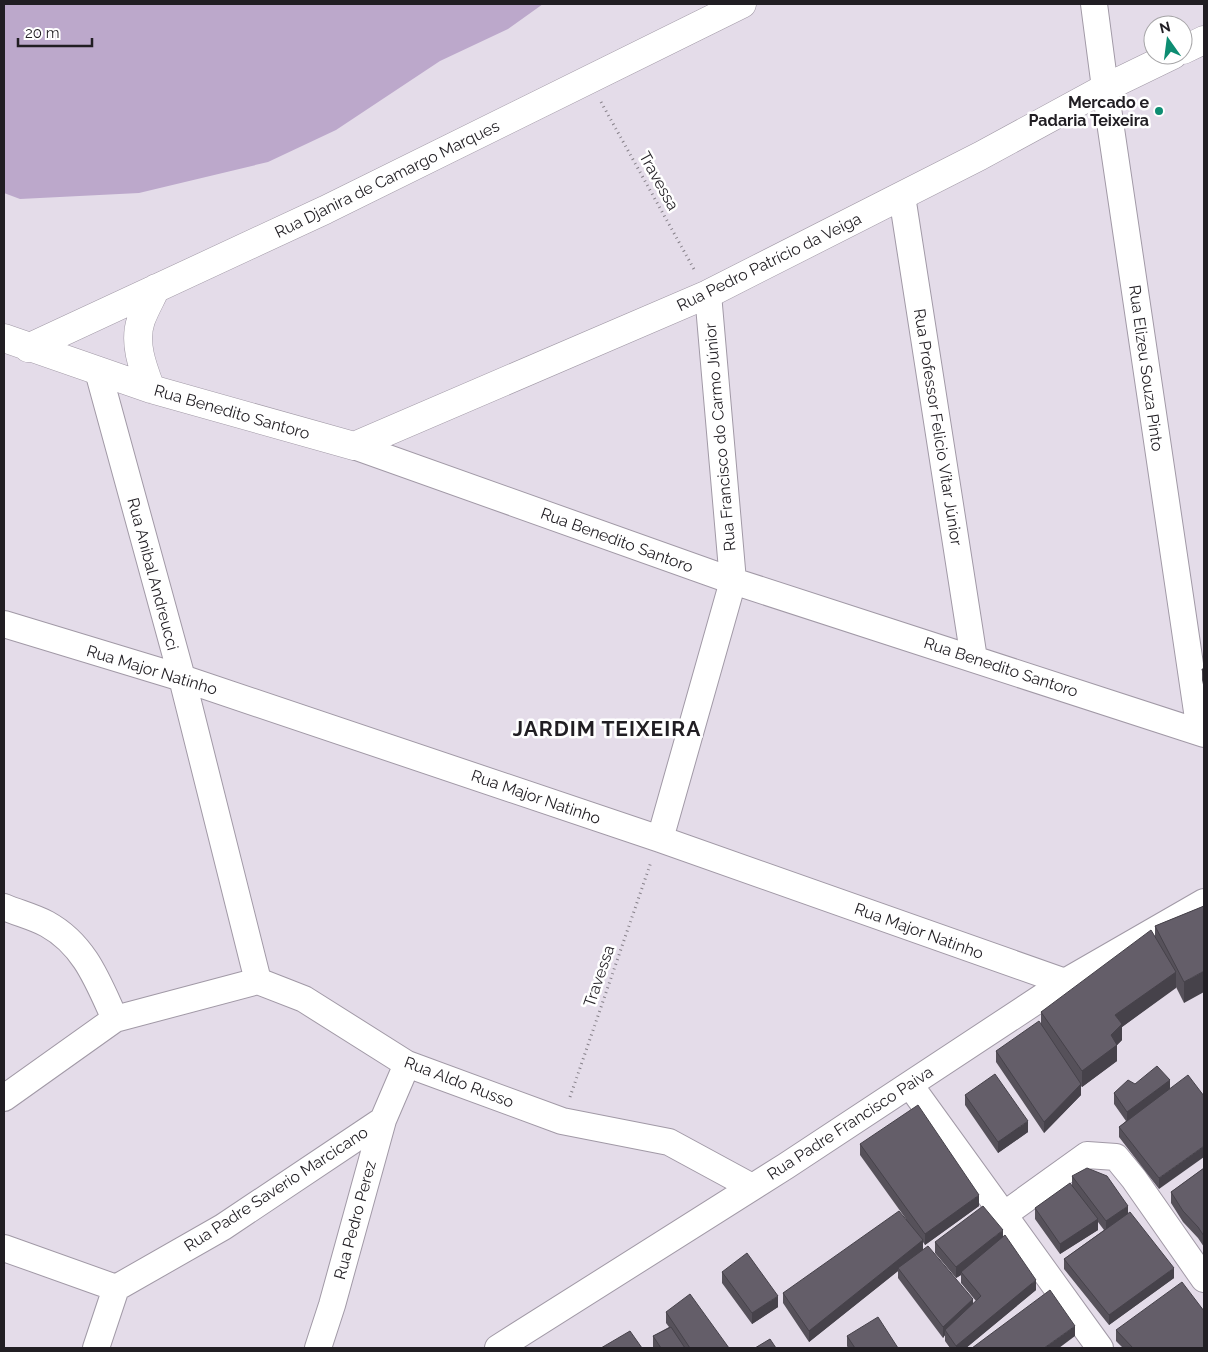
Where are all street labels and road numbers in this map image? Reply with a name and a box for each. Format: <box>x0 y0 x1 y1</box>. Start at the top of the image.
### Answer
street label: Rua Djanira de Camargo Marques <box>272 116 503 242</box>
street label: Travessa <box>635 148 683 214</box>
street label: Rua Pedro Patrício da Veiga <box>674 209 864 315</box>
street label: Rua Elizeu Souza Pinto <box>1125 284 1167 452</box>
street label: Rua Professor Felicio Vitar Júnior <box>910 307 966 547</box>
street label: Rua Francisco do Carmo Júnior <box>701 322 739 552</box>
street label: Rua Benedito Santoro <box>152 381 312 443</box>
street label: Rua Anibal Andreucci <box>123 496 183 652</box>
street label: Rua Benedito Santoro <box>538 504 696 576</box>
street label: Rua Benedito Santoro <box>922 633 1080 701</box>
street label: Rua Major Natinho <box>84 641 220 699</box>
street label: Rua Major Natinho <box>469 766 603 828</box>
street label: Rua Major Natinho <box>852 899 986 963</box>
street label: Travessa <box>580 943 618 1009</box>
street label: Rua Aldo Russo <box>402 1052 516 1112</box>
street label: Rua Padre Francisco Paiva <box>764 1062 936 1184</box>
street label: Rua Padre Saverio Marcicano <box>181 1122 371 1256</box>
street label: Rua Pedro Perez <box>330 1158 380 1282</box>

